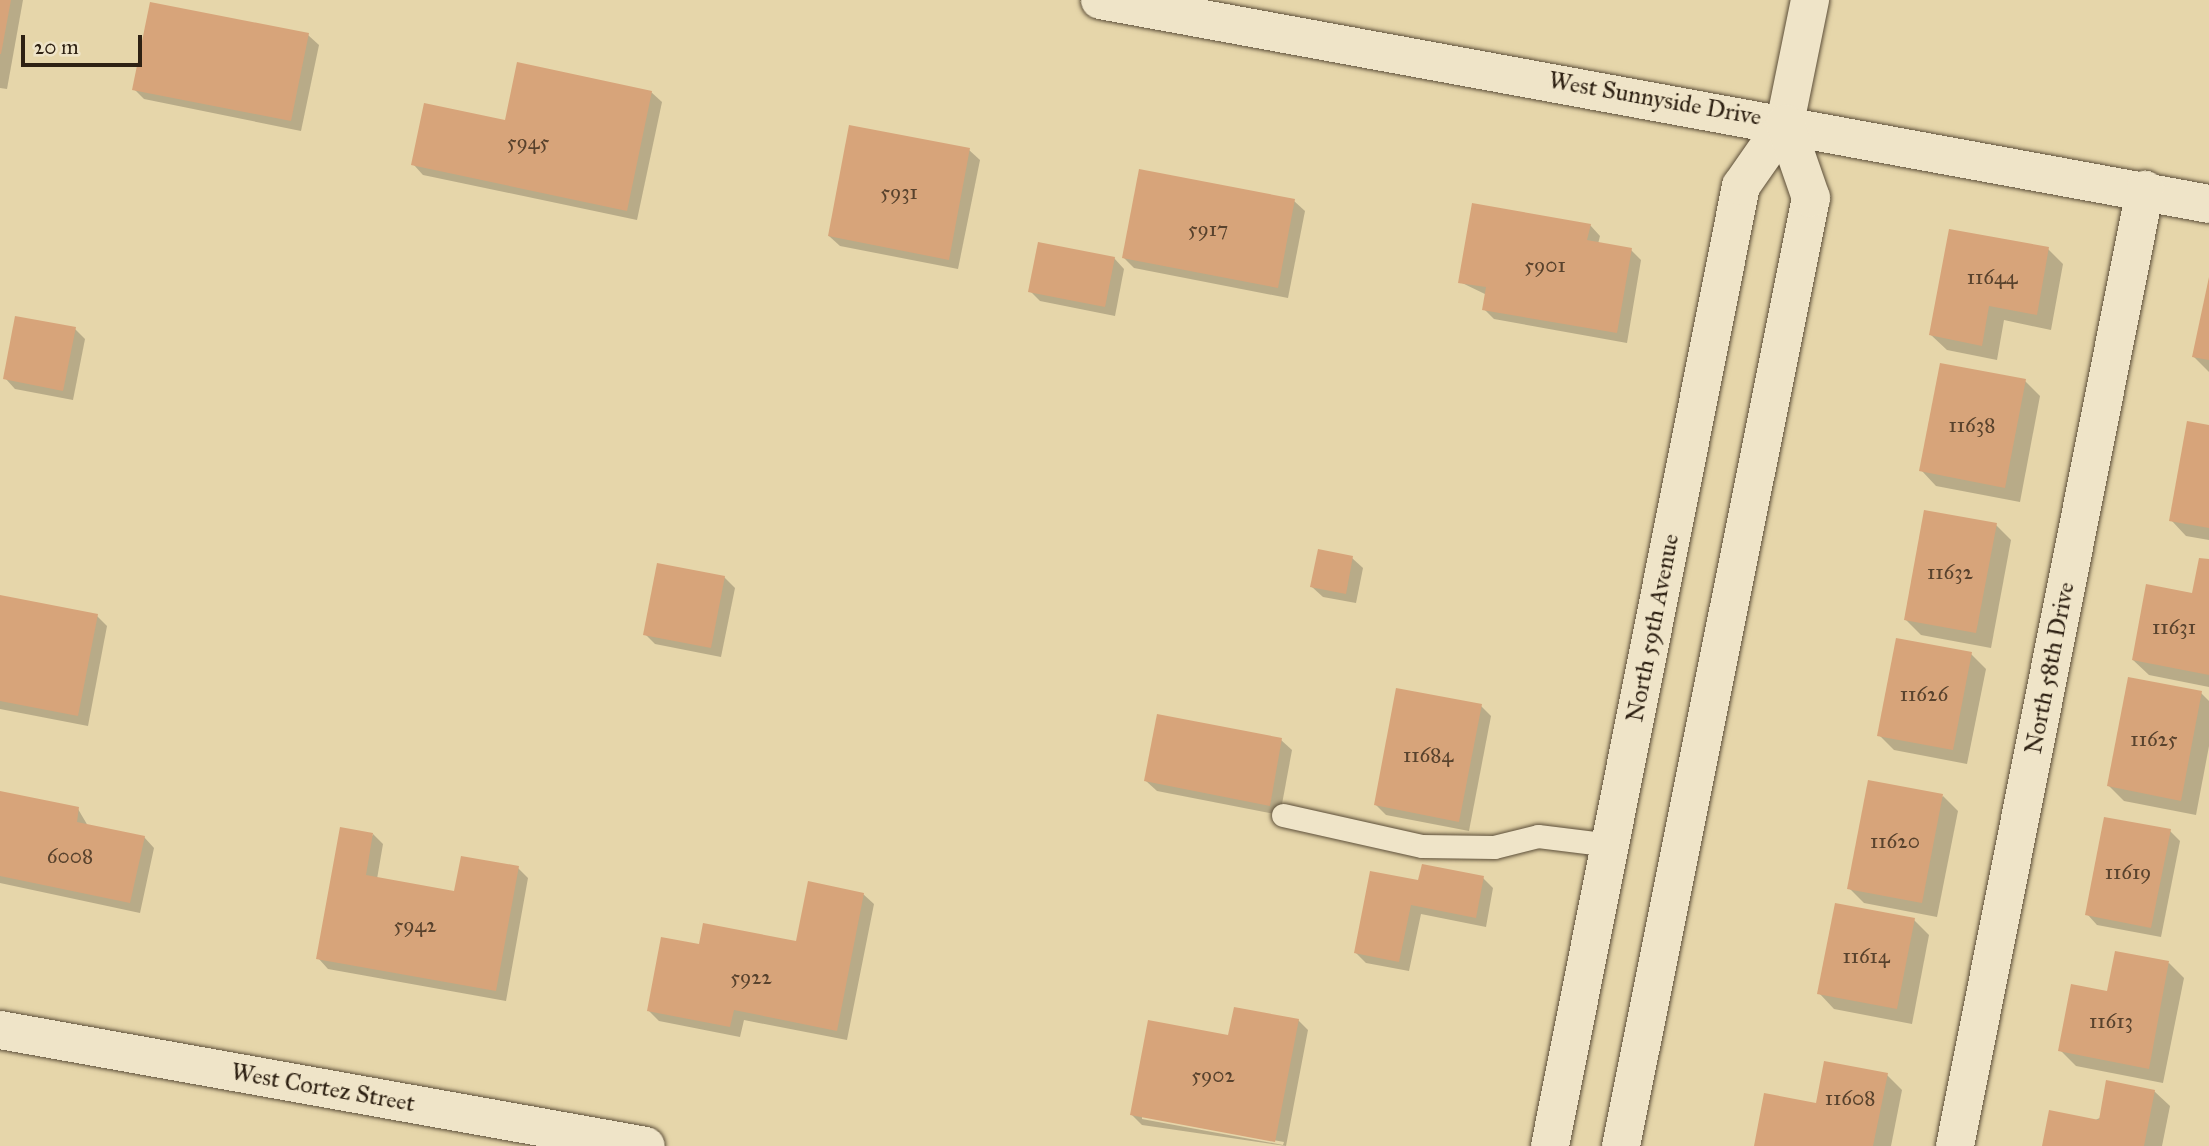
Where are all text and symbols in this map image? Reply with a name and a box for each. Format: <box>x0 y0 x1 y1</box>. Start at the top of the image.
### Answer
scale bar <box>24 21 145 65</box>
text: 20 m <box>34 34 79 60</box>
street label: West Sunnyside Drive <box>1546 66 1764 132</box>
house number: 5945 <box>507 129 549 155</box>
house number: 5931 <box>880 179 918 205</box>
house number: 5917 <box>1188 216 1228 242</box>
house number: 5901 <box>1524 252 1566 278</box>
house number: 11644 <box>1967 264 2017 290</box>
house number: 11638 <box>1949 412 1995 438</box>
street label: North 59th Avenue <box>1621 531 1685 725</box>
house number: 11632 <box>1927 559 1973 585</box>
street label: North 58th Drive <box>2019 580 2081 756</box>
house number: 11631 <box>2152 614 2196 640</box>
house number: 11626 <box>1900 681 1948 707</box>
house number: 11625 <box>2130 726 2178 752</box>
house number: 11684 <box>1403 742 1453 768</box>
house number: 11620 <box>1870 828 1920 854</box>
house number: 6008 <box>47 843 93 869</box>
house number: 11619 <box>2105 859 2151 885</box>
house number: 5942 <box>393 912 437 938</box>
house number: 11614 <box>1842 943 1890 969</box>
house number: 5922 <box>730 964 772 990</box>
house number: 11613 <box>2089 1008 2133 1034</box>
street label: West Cortez Street <box>229 1058 417 1118</box>
house number: 5902 <box>1191 1062 1235 1088</box>
house number: 11608 <box>1825 1085 1875 1111</box>

